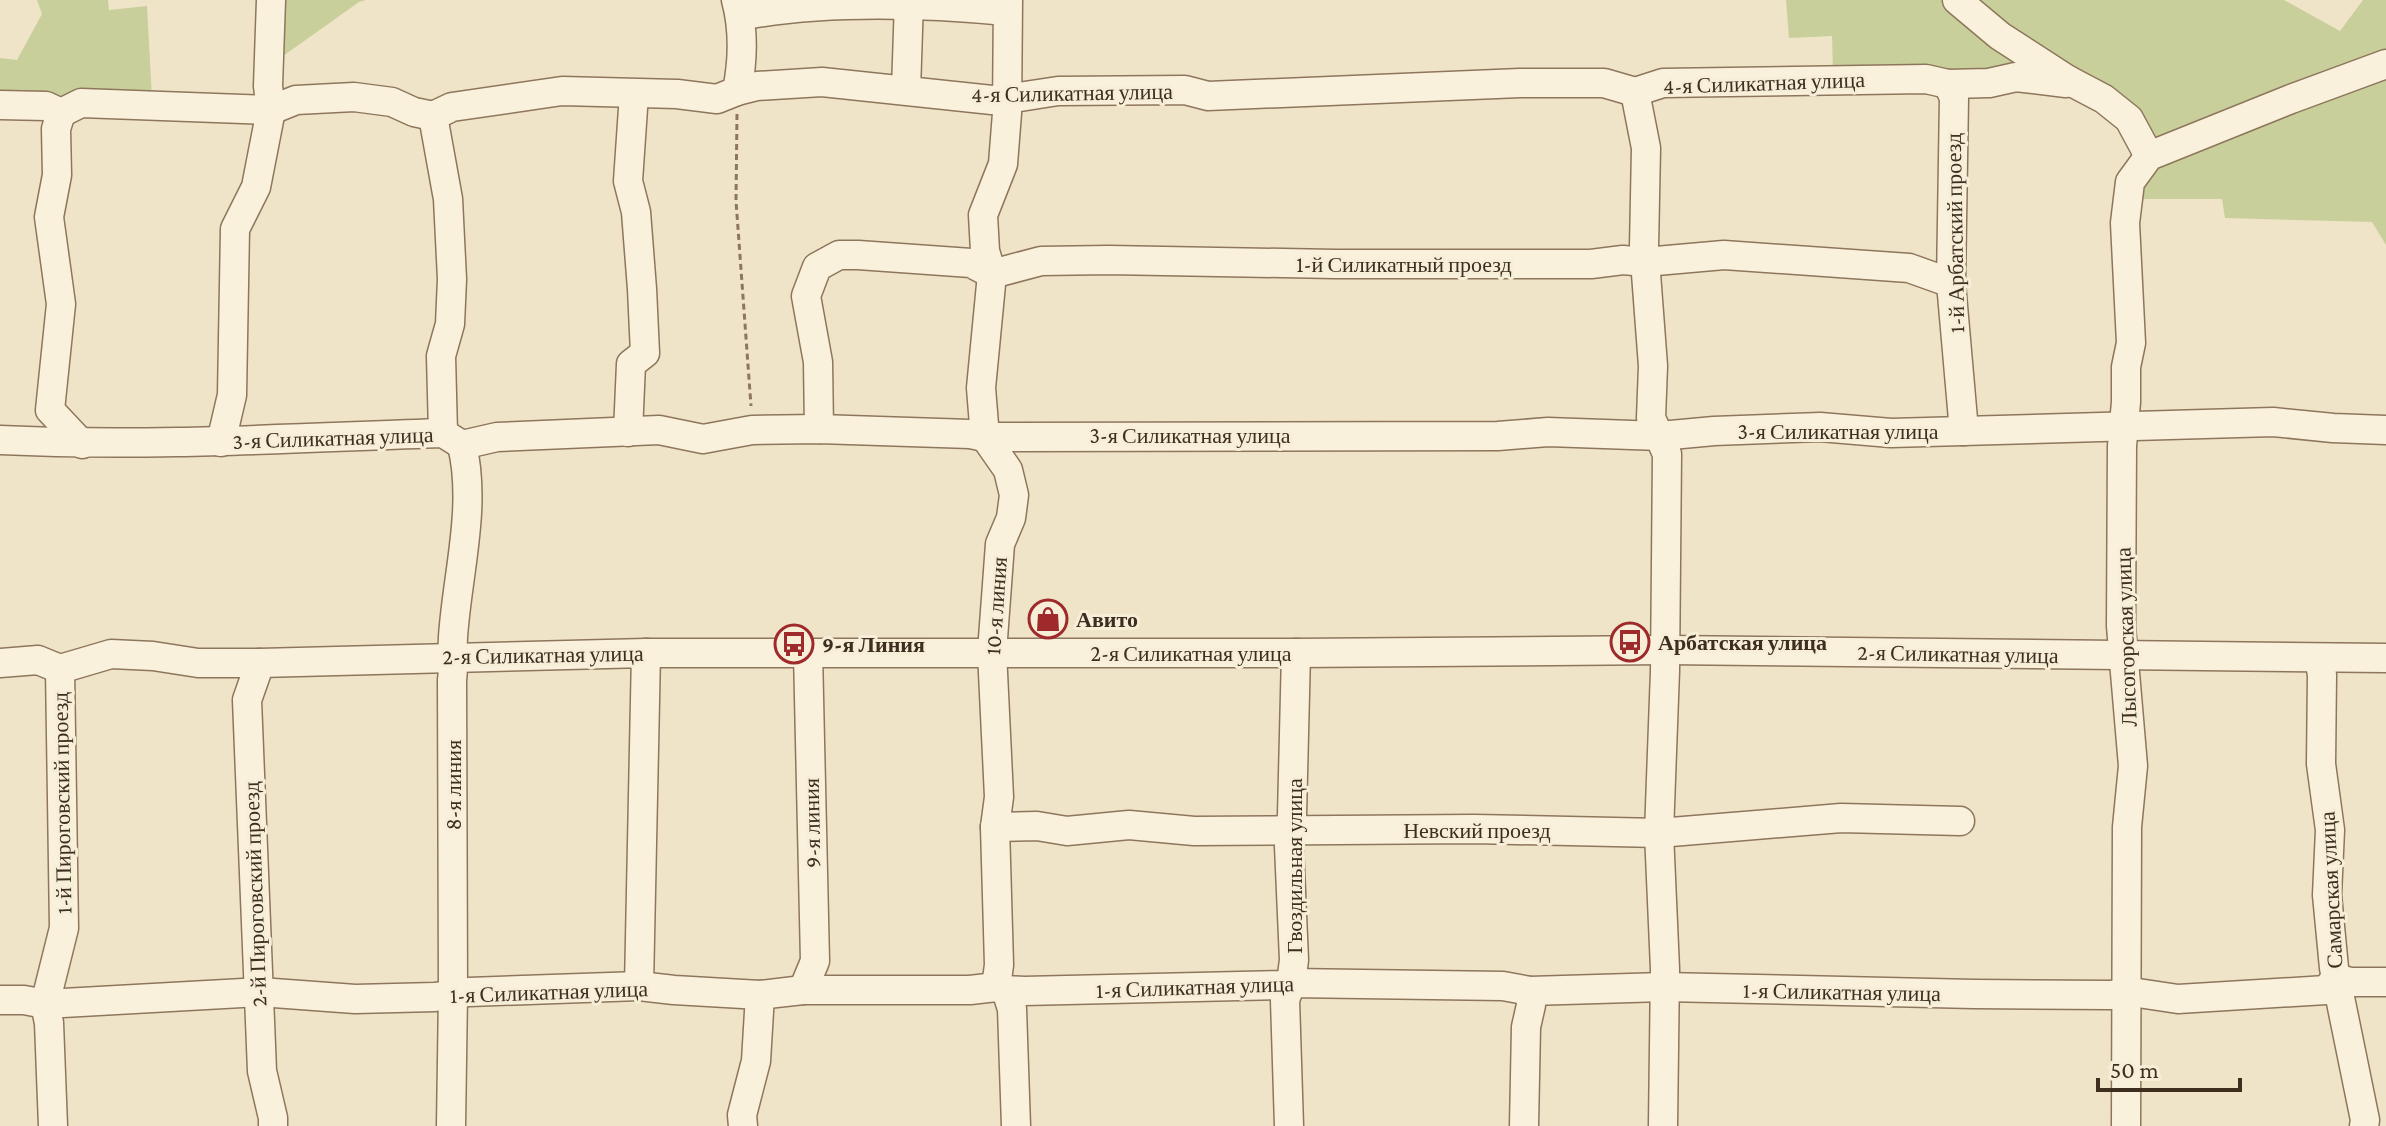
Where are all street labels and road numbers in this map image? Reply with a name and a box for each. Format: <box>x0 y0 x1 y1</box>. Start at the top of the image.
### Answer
street label: 4-я Силикатная улица <box>1663 67 1866 99</box>
street label: 4-я Силикатная улица <box>971 79 1173 107</box>
street label: 1-й Арбатский проезд <box>1941 133 1969 333</box>
street label: 1-й Силикатный проезд <box>1296 252 1512 277</box>
street label: 3-я Силикатная улица <box>1737 419 1939 444</box>
street label: 3-я Силикатная улица <box>232 422 434 454</box>
street label: 3-я Силикатная улица <box>1089 423 1291 448</box>
street label: Лысогорская улица <box>2110 547 2142 727</box>
street label: 10-я линия <box>980 556 1012 656</box>
street label: 2-я Силикатная улица <box>1857 640 2059 668</box>
street label: 2-я Силикатная улица <box>442 641 644 669</box>
street label: 2-я Силикатная улица <box>1090 641 1292 666</box>
street label: 1-й Пироговский проезд <box>48 692 76 914</box>
street label: 8-я линия <box>441 740 466 830</box>
street label: 9-я линия <box>799 778 825 868</box>
street label: Гвоздильная улица <box>1282 778 1307 954</box>
street label: 2-й Пироговский проезд <box>239 781 271 1007</box>
street label: Самарская улица <box>2314 811 2348 969</box>
street label: Невский проезд <box>1403 818 1551 843</box>
street label: 1-я Силикатная улица <box>1096 971 1295 1003</box>
street label: 1-я Силикатная улица <box>450 976 649 1008</box>
street label: 1-я Силикатная улица <box>1743 978 1941 1006</box>

